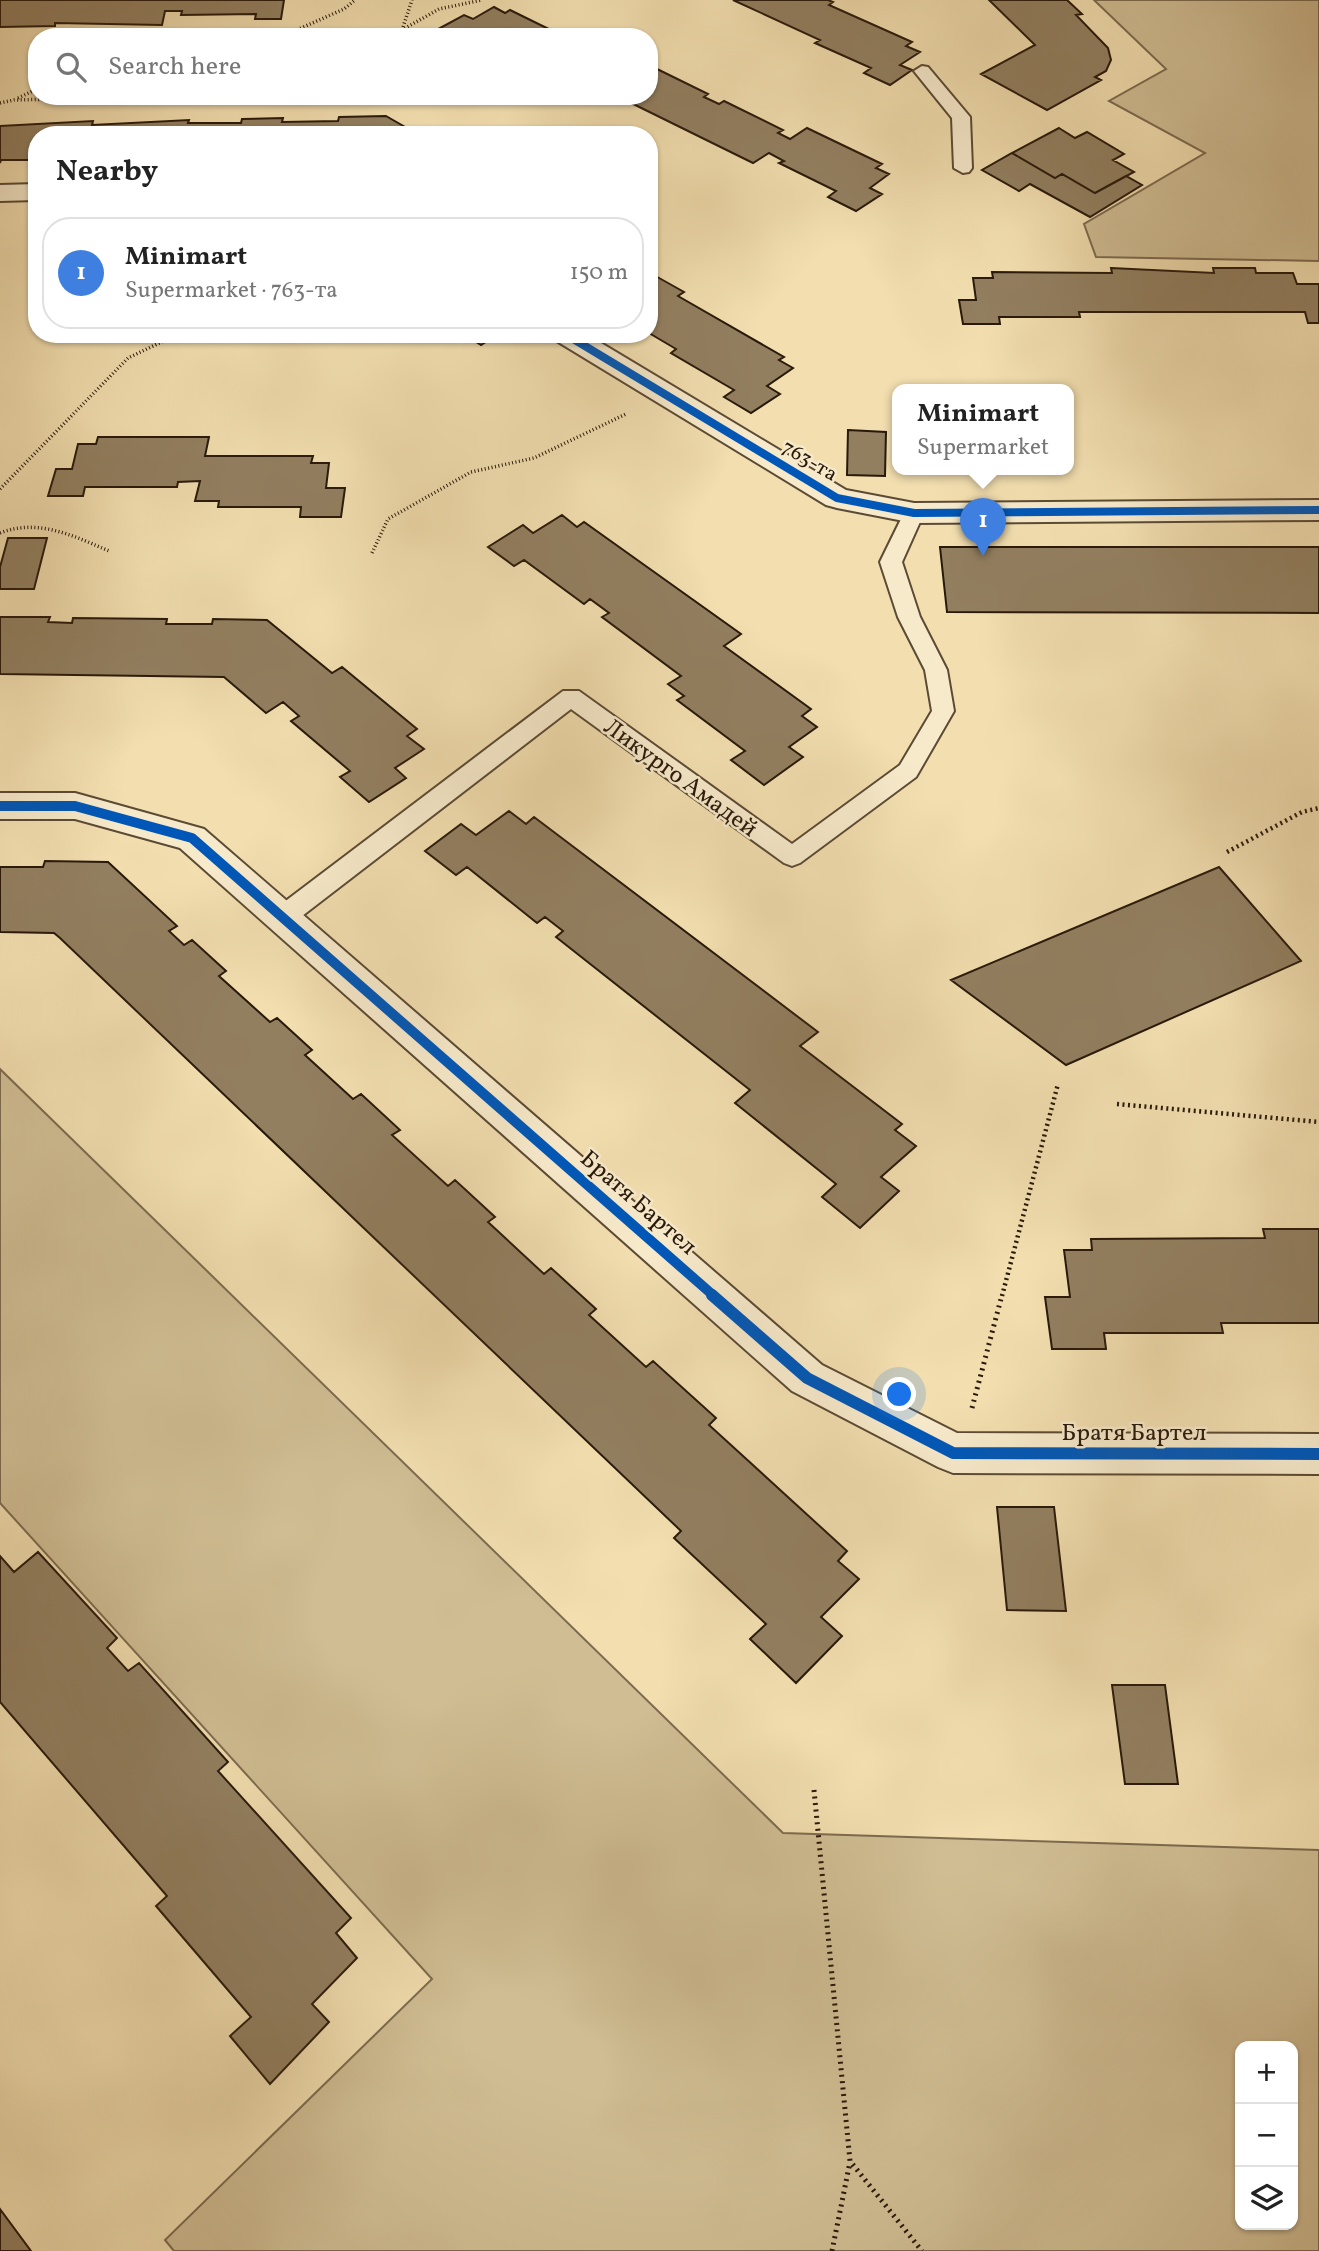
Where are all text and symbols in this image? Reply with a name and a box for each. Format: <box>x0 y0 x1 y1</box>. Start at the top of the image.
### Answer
search box <box>28 28 658 105</box>
icon: search <box>52 48 90 86</box>
text: Search here <box>108 49 241 85</box>
text: Nearby <box>56 151 158 193</box>
text: Minimart <box>125 239 247 275</box>
text: 1 <box>76 257 86 289</box>
text: 150 m <box>570 257 628 289</box>
text: Supermarket · 763-та <box>125 275 338 307</box>
popup <box>892 384 1074 475</box>
text: Minimart <box>917 396 1039 432</box>
text: Supermarket <box>917 432 1049 464</box>
street label: 763-та <box>776 433 843 489</box>
pin: 1 <box>960 498 1006 556</box>
street label: Ликурго Амадей <box>596 711 764 846</box>
street label: Братя Бартел <box>572 1143 704 1264</box>
your location <box>882 1377 916 1411</box>
street label: Братя Бартел <box>1062 1417 1206 1451</box>
map controls <box>1235 2041 1298 2230</box>
button: + <box>1235 2041 1298 2104</box>
button: − <box>1235 2104 1298 2167</box>
button: layers <box>1235 2167 1298 2230</box>

